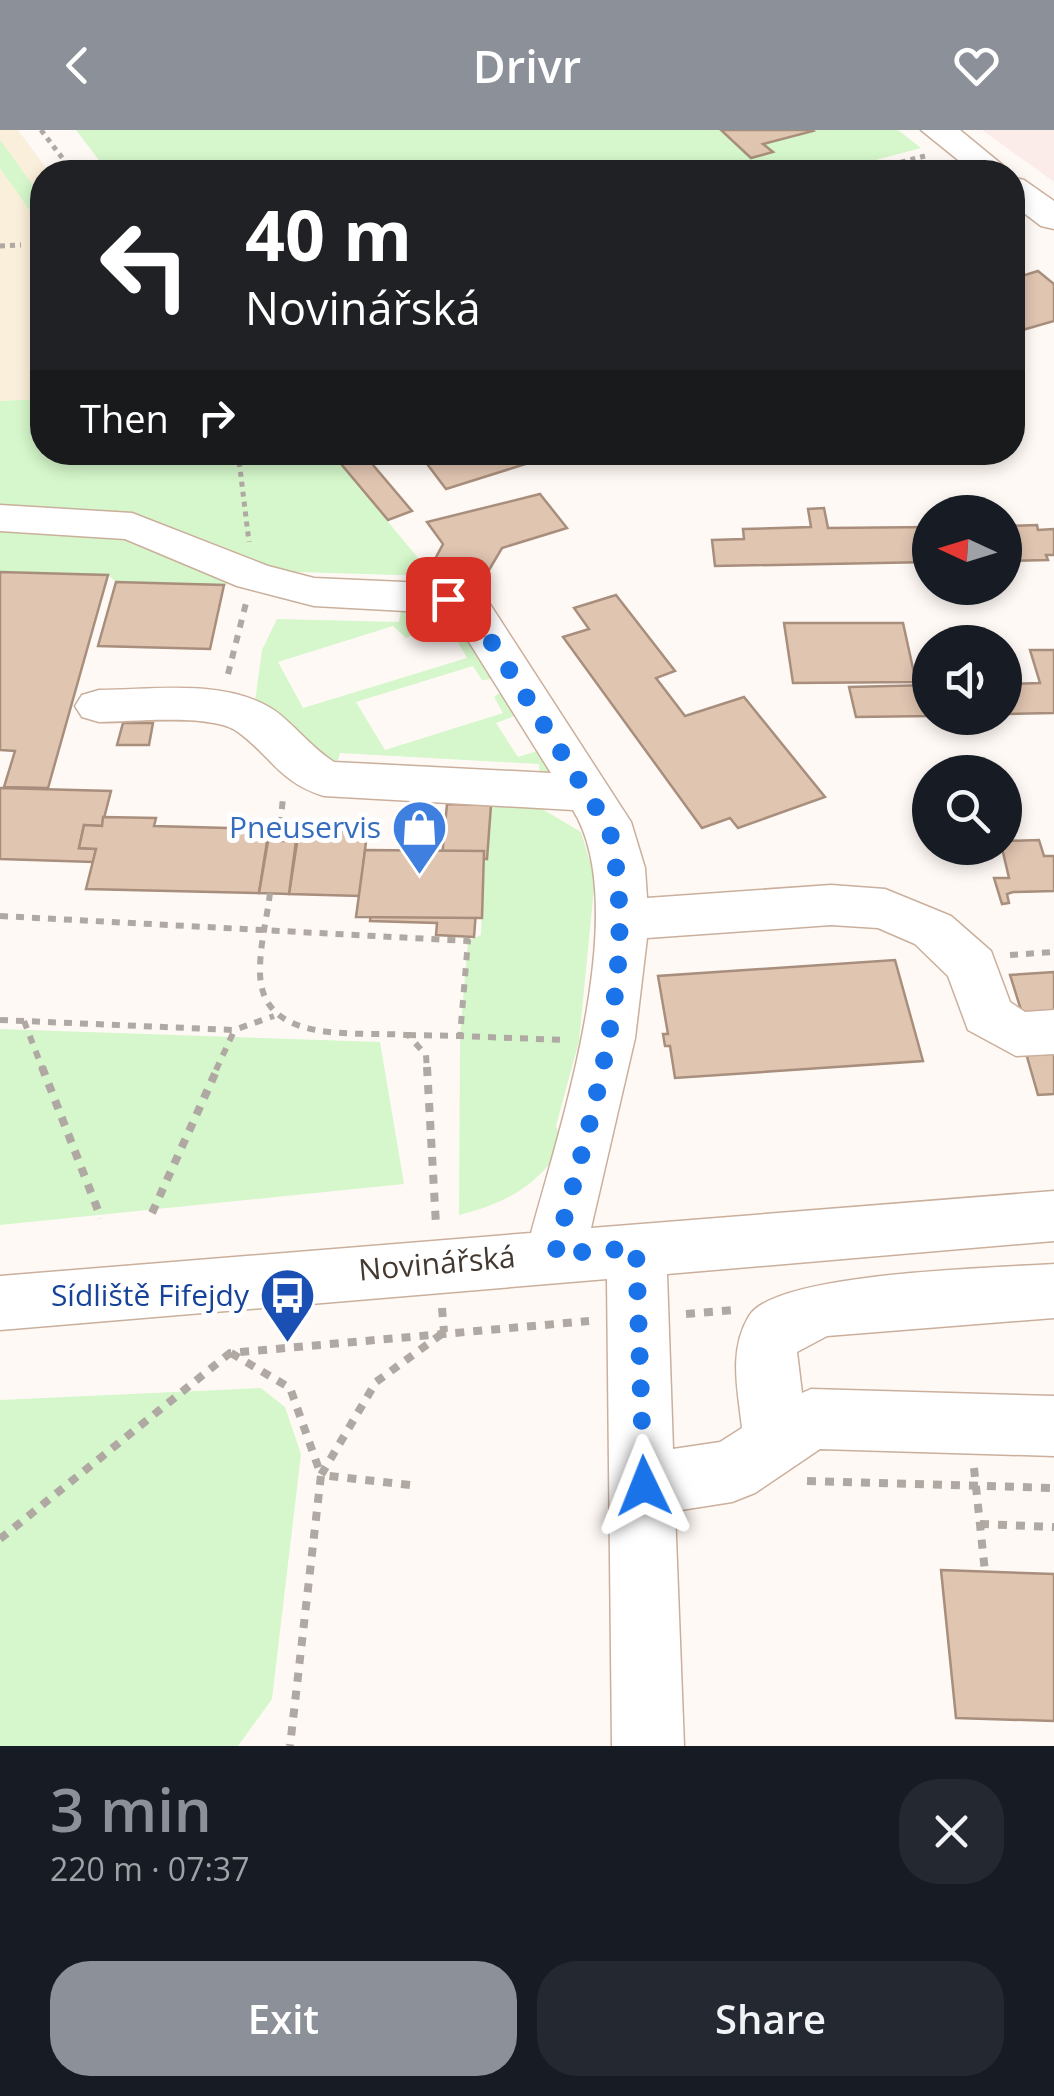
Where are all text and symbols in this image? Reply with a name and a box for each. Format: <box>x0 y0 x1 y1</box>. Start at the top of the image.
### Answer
text: Drivr <box>473 35 581 96</box>
icon: back <box>50 38 105 93</box>
icon: heart <box>949 38 1004 93</box>
text: 40 m <box>245 186 412 282</box>
icon: left <box>80 200 210 330</box>
text: Novinářská <box>245 277 481 338</box>
icon: right <box>189 390 244 445</box>
text: Then <box>80 392 169 444</box>
north arrow <box>912 495 1022 605</box>
map controls <box>912 495 1022 865</box>
pin <box>406 557 491 642</box>
icon: arrive <box>421 572 476 627</box>
button: sound <box>912 625 1022 735</box>
button: search <box>912 755 1022 865</box>
shop icon: Pneuservis <box>390 798 450 877</box>
place label: Pneuservis <box>229 806 381 847</box>
street label: Novinářská <box>357 1235 517 1290</box>
bus stop icon: Sídliště Fifejdy <box>258 1266 318 1345</box>
place label: Sídliště Fifejdy <box>51 1274 250 1315</box>
position arrow <box>592 1434 696 1538</box>
text: 3 min <box>50 1768 212 1850</box>
button: close <box>899 1779 1004 1884</box>
text: 220 m · 07:37 <box>50 1847 249 1890</box>
button: Exit <box>50 1961 517 2076</box>
button: Share <box>537 1961 1004 2076</box>

